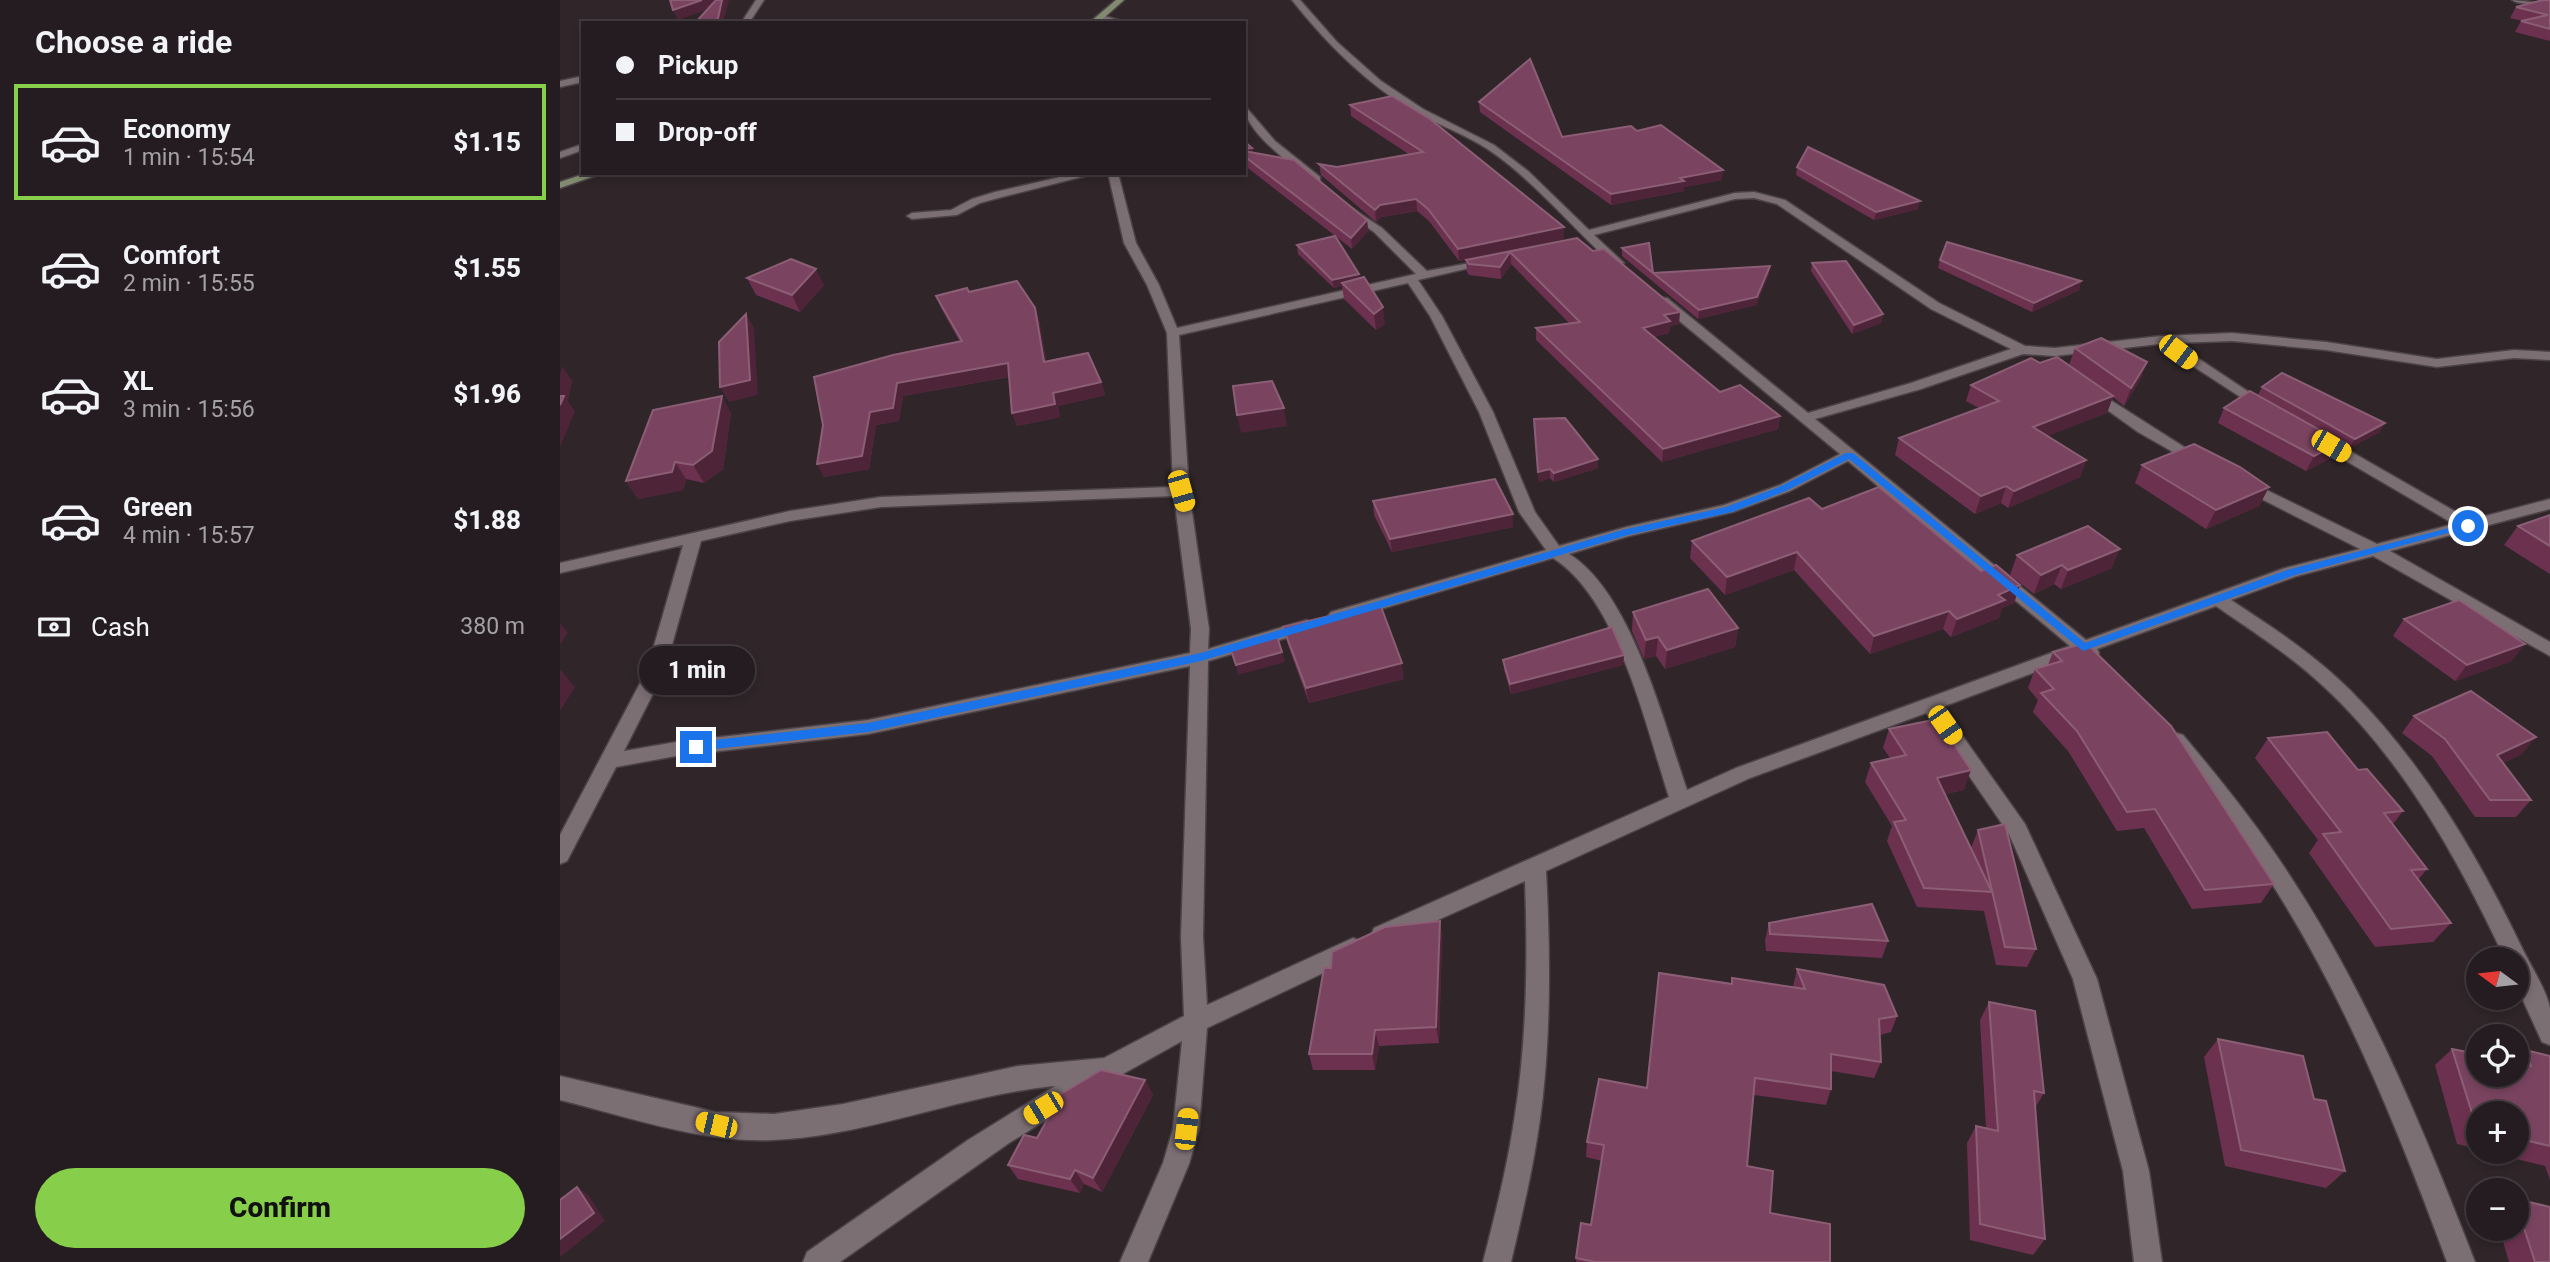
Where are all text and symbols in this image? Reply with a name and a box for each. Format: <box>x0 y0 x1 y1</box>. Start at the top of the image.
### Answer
text: Choose a ride <box>35 23 232 61</box>
text: Pickup <box>658 50 738 80</box>
icon: car <box>39 111 102 174</box>
text: Economy <box>123 114 230 144</box>
text: Drop-off <box>658 117 757 147</box>
text: $1.15 <box>453 127 521 157</box>
text: 1 min · 15:54 <box>123 144 255 171</box>
icon: car <box>39 237 102 300</box>
text: Comfort <box>123 240 220 270</box>
text: $1.55 <box>453 253 521 283</box>
text: 2 min · 15:55 <box>123 270 255 297</box>
car <box>2155 331 2202 373</box>
icon: car <box>39 363 102 426</box>
text: XL <box>123 366 154 396</box>
text: $1.96 <box>453 379 521 409</box>
text: 3 min · 15:56 <box>123 396 255 423</box>
car <box>2308 426 2355 466</box>
car <box>1166 468 1197 514</box>
icon: car <box>39 489 102 552</box>
text: Green <box>123 492 193 522</box>
text: $1.88 <box>453 505 521 535</box>
route start <box>2452 510 2484 542</box>
text: 4 min · 15:57 <box>123 522 255 549</box>
icon: cash <box>35 608 73 646</box>
text: Cash <box>91 612 150 642</box>
text: 380 m <box>460 613 525 640</box>
callout: 1 min <box>638 646 754 694</box>
text: 1 min <box>668 657 726 684</box>
car <box>1925 702 1966 748</box>
route end <box>680 731 712 763</box>
north arrow <box>2466 947 2529 1010</box>
map controls <box>2466 947 2529 1241</box>
button: locate <box>2466 1024 2529 1087</box>
car <box>1020 1088 1067 1128</box>
button: + <box>2466 1101 2529 1164</box>
car <box>1174 1107 1199 1151</box>
car <box>694 1110 739 1140</box>
button: Confirm <box>35 1168 525 1248</box>
button: − <box>2466 1178 2529 1241</box>

